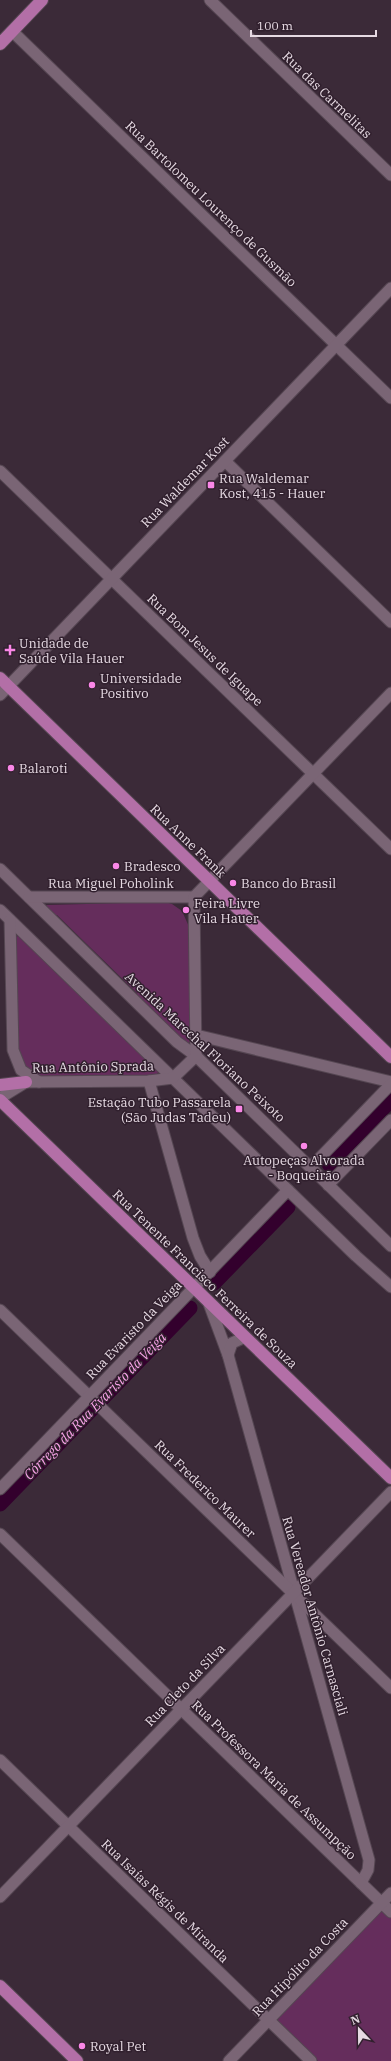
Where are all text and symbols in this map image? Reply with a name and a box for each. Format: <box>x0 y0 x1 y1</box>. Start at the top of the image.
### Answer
scale bar <box>251 12 376 38</box>
text: 100 m <box>257 18 293 33</box>
street label: Rua das Carmelitas <box>279 48 375 142</box>
street label: Rua Bartolomeu Lourenço de Gusmão <box>122 117 300 291</box>
street label: Rua Waldemar Kost <box>137 433 233 531</box>
place label: Rua Waldemar Kost, 415 - Hauer <box>219 470 325 502</box>
marker: Rua Waldemar Kost, 415 - Hauer <box>206 480 216 490</box>
street label: Rua Bom Jesus de Iguape <box>144 590 266 710</box>
place label: Unidade de Saúde Vila Hauer <box>19 635 124 667</box>
marker: Unidade de Saúde Vila Hauer <box>4 644 16 656</box>
place label: Universidade Positivo <box>100 670 182 702</box>
marker: Universidade Positivo <box>87 680 97 690</box>
place label: Balaroti <box>19 760 68 777</box>
marker: Balaroti <box>6 763 16 773</box>
street label: Rua Anne Frank <box>147 801 230 882</box>
place label: Bradesco <box>124 858 181 875</box>
marker: Bradesco <box>111 861 121 871</box>
street label: Rua Miguel Poholink <box>48 875 174 892</box>
place label: Banco do Brasil <box>241 875 336 892</box>
marker: Banco do Brasil <box>228 878 238 888</box>
place label: Feira Livre Vila Hauer <box>194 895 260 927</box>
marker: Feira Livre Vila Hauer <box>181 905 191 915</box>
street label: Avenida Marechal Floriano Peixoto <box>121 968 289 1126</box>
street label: Rua Antônio Sprada <box>32 1057 154 1077</box>
place label: Estação Tubo Passarela (São Judas Tadeu) <box>88 1094 231 1126</box>
marker: Estação Tubo Passarela (São Judas Tadeu) <box>234 1104 244 1114</box>
marker: Autopeças Alvorada - Boqueirão <box>299 1141 309 1151</box>
place label: Autopeças Alvorada - Boqueirão <box>243 1152 365 1184</box>
street label: Rua Tenente Francisco Ferreira de Souza <box>109 1186 301 1372</box>
street label: Rua Evaristo da Veiga <box>82 1277 186 1383</box>
water label: Córrego da Rua Evaristo da Veiga <box>20 1328 171 1483</box>
street label: Rua Frederico Maurer <box>151 1436 259 1542</box>
street label: Rua Vereador Antônio Carnasciali <box>278 1514 352 1718</box>
street label: Rua Cleto da Silva <box>141 1640 229 1730</box>
street label: Rua Professora Maria de Assumpção <box>188 1697 360 1863</box>
street label: Rua Isaías Régis de Miranda <box>98 1836 232 1966</box>
street label: Rua Hipólito da Costa <box>248 1914 352 2020</box>
north arrow <box>339 2009 379 2049</box>
text: N <box>349 2011 362 2028</box>
place label: Royal Pet <box>90 2038 146 2055</box>
marker: Royal Pet <box>77 2041 87 2051</box>

